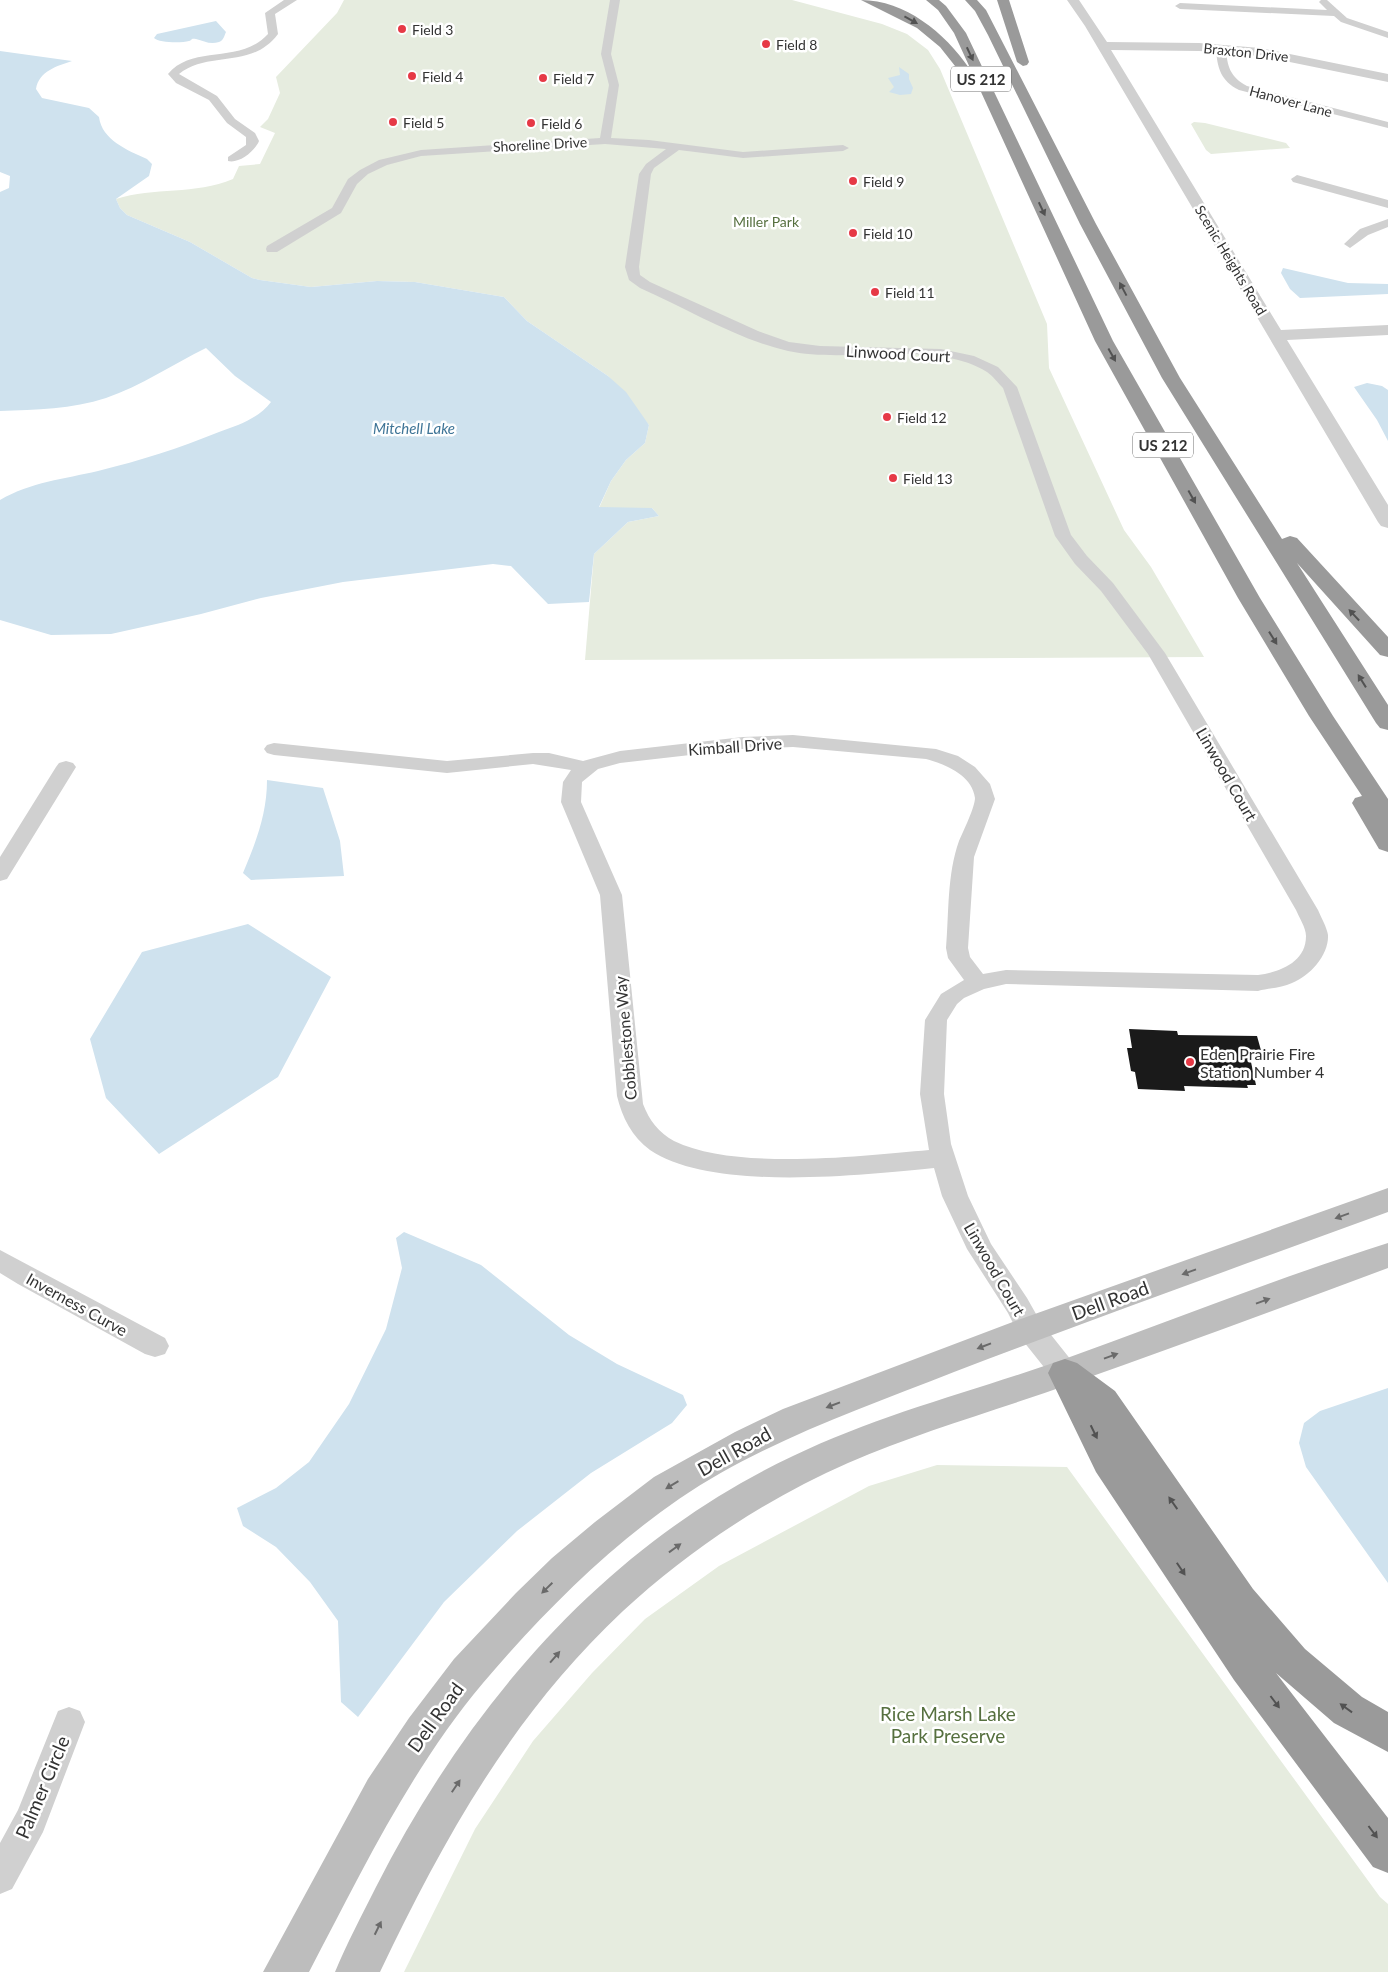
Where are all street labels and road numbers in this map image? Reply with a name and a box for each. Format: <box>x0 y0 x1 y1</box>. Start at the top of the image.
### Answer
street label: Braxton Drive <box>1203 39 1289 65</box>
road number: US 212 <box>951 66 1011 92</box>
street label: Hanover Lane <box>1248 82 1334 120</box>
street label: Shoreline Drive <box>492 133 588 155</box>
street label: Scenic Heights Road <box>1192 202 1270 318</box>
street label: Linwood Court <box>845 341 951 365</box>
road number: US 212 <box>1133 432 1193 458</box>
street label: Linwood Court <box>1193 724 1262 824</box>
street label: Kimball Drive <box>687 733 783 759</box>
street label: Cobblestone Way <box>610 974 640 1101</box>
street label: Linwood Court <box>961 1219 1030 1319</box>
street label: Inverness Curve <box>23 1268 131 1340</box>
street label: Dell Road <box>1068 1275 1152 1325</box>
street label: Dell Road <box>693 1421 775 1481</box>
street label: Dell Road <box>402 1678 468 1756</box>
street label: Palmer Circle <box>10 1732 74 1842</box>

